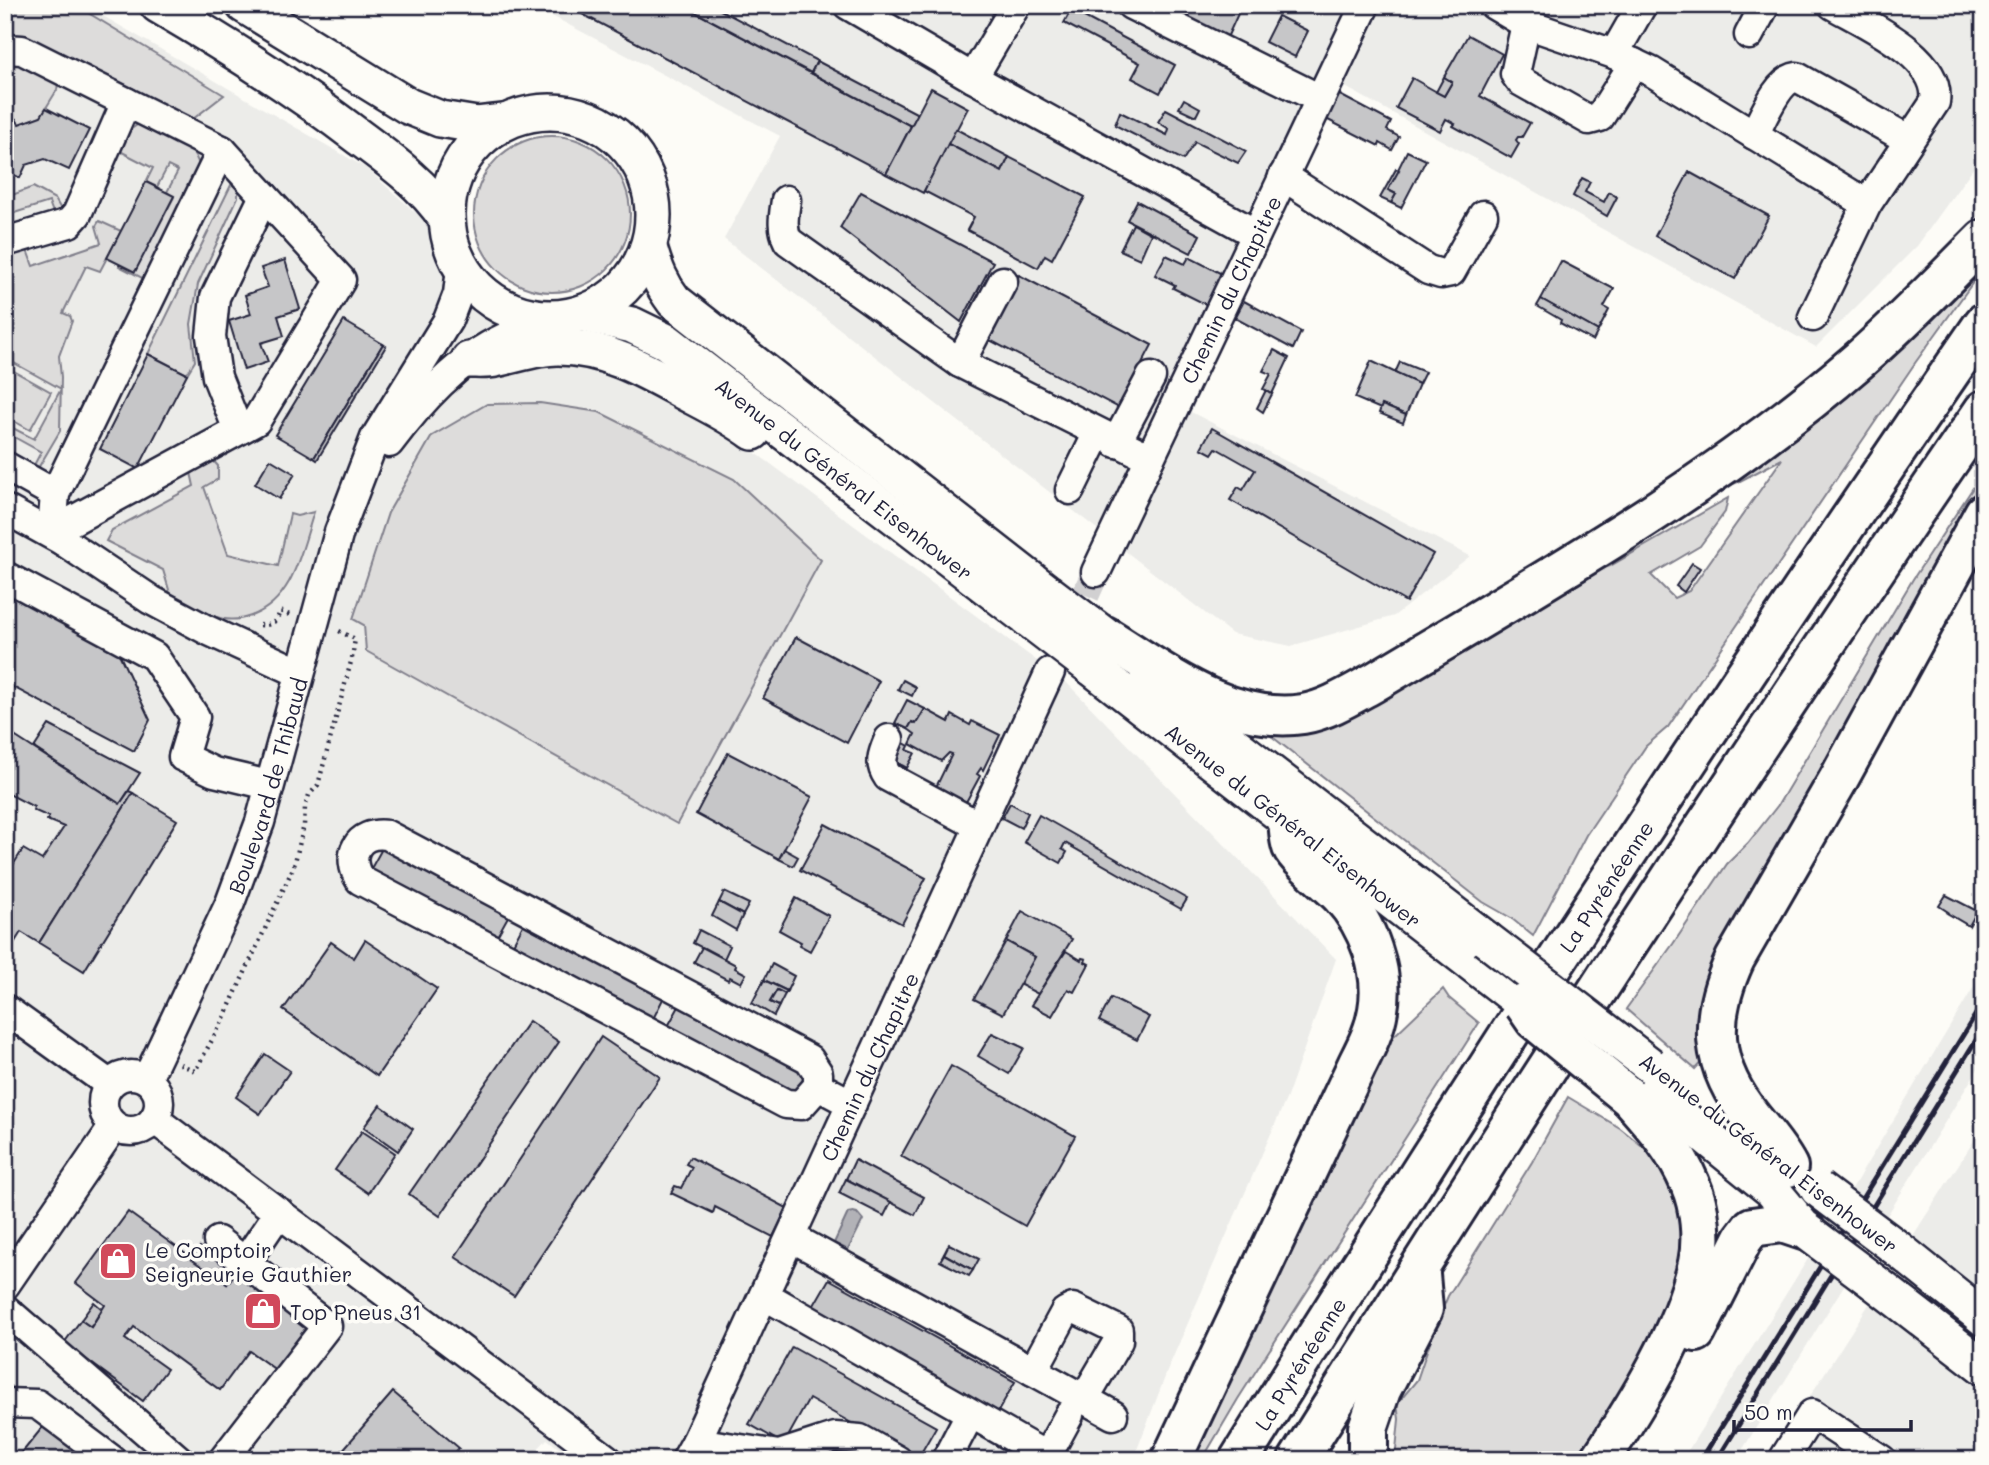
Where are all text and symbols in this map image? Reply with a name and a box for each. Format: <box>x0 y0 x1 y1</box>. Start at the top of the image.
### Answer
street label: Chemin du Chapitre <box>1174 191 1286 388</box>
street label: Avenue du Général Eisenhower <box>711 371 979 585</box>
street label: Boulevard de Thibaud <box>221 674 312 897</box>
street label: Avenue du Général Eisenhower <box>1160 717 1427 933</box>
street label: La Pyrénéenne <box>1552 815 1658 957</box>
street label: Chemin du Chapitre <box>814 968 924 1165</box>
street label: Avenue du Général Eisenhower <box>1634 1047 1904 1259</box>
place label: Le Comptoir Seigneurie Gauthier <box>145 1236 352 1287</box>
shop icon: Le Comptoir Seigneurie Gauthier <box>97 1240 139 1282</box>
shop icon: Top Pneus 31 <box>242 1290 284 1332</box>
street label: La Pyrénéenne <box>1248 1292 1351 1435</box>
place label: Top Pneus 31 <box>290 1298 421 1325</box>
scale bar <box>1734 1388 1910 1432</box>
text: 50 m <box>1744 1398 1793 1425</box>

